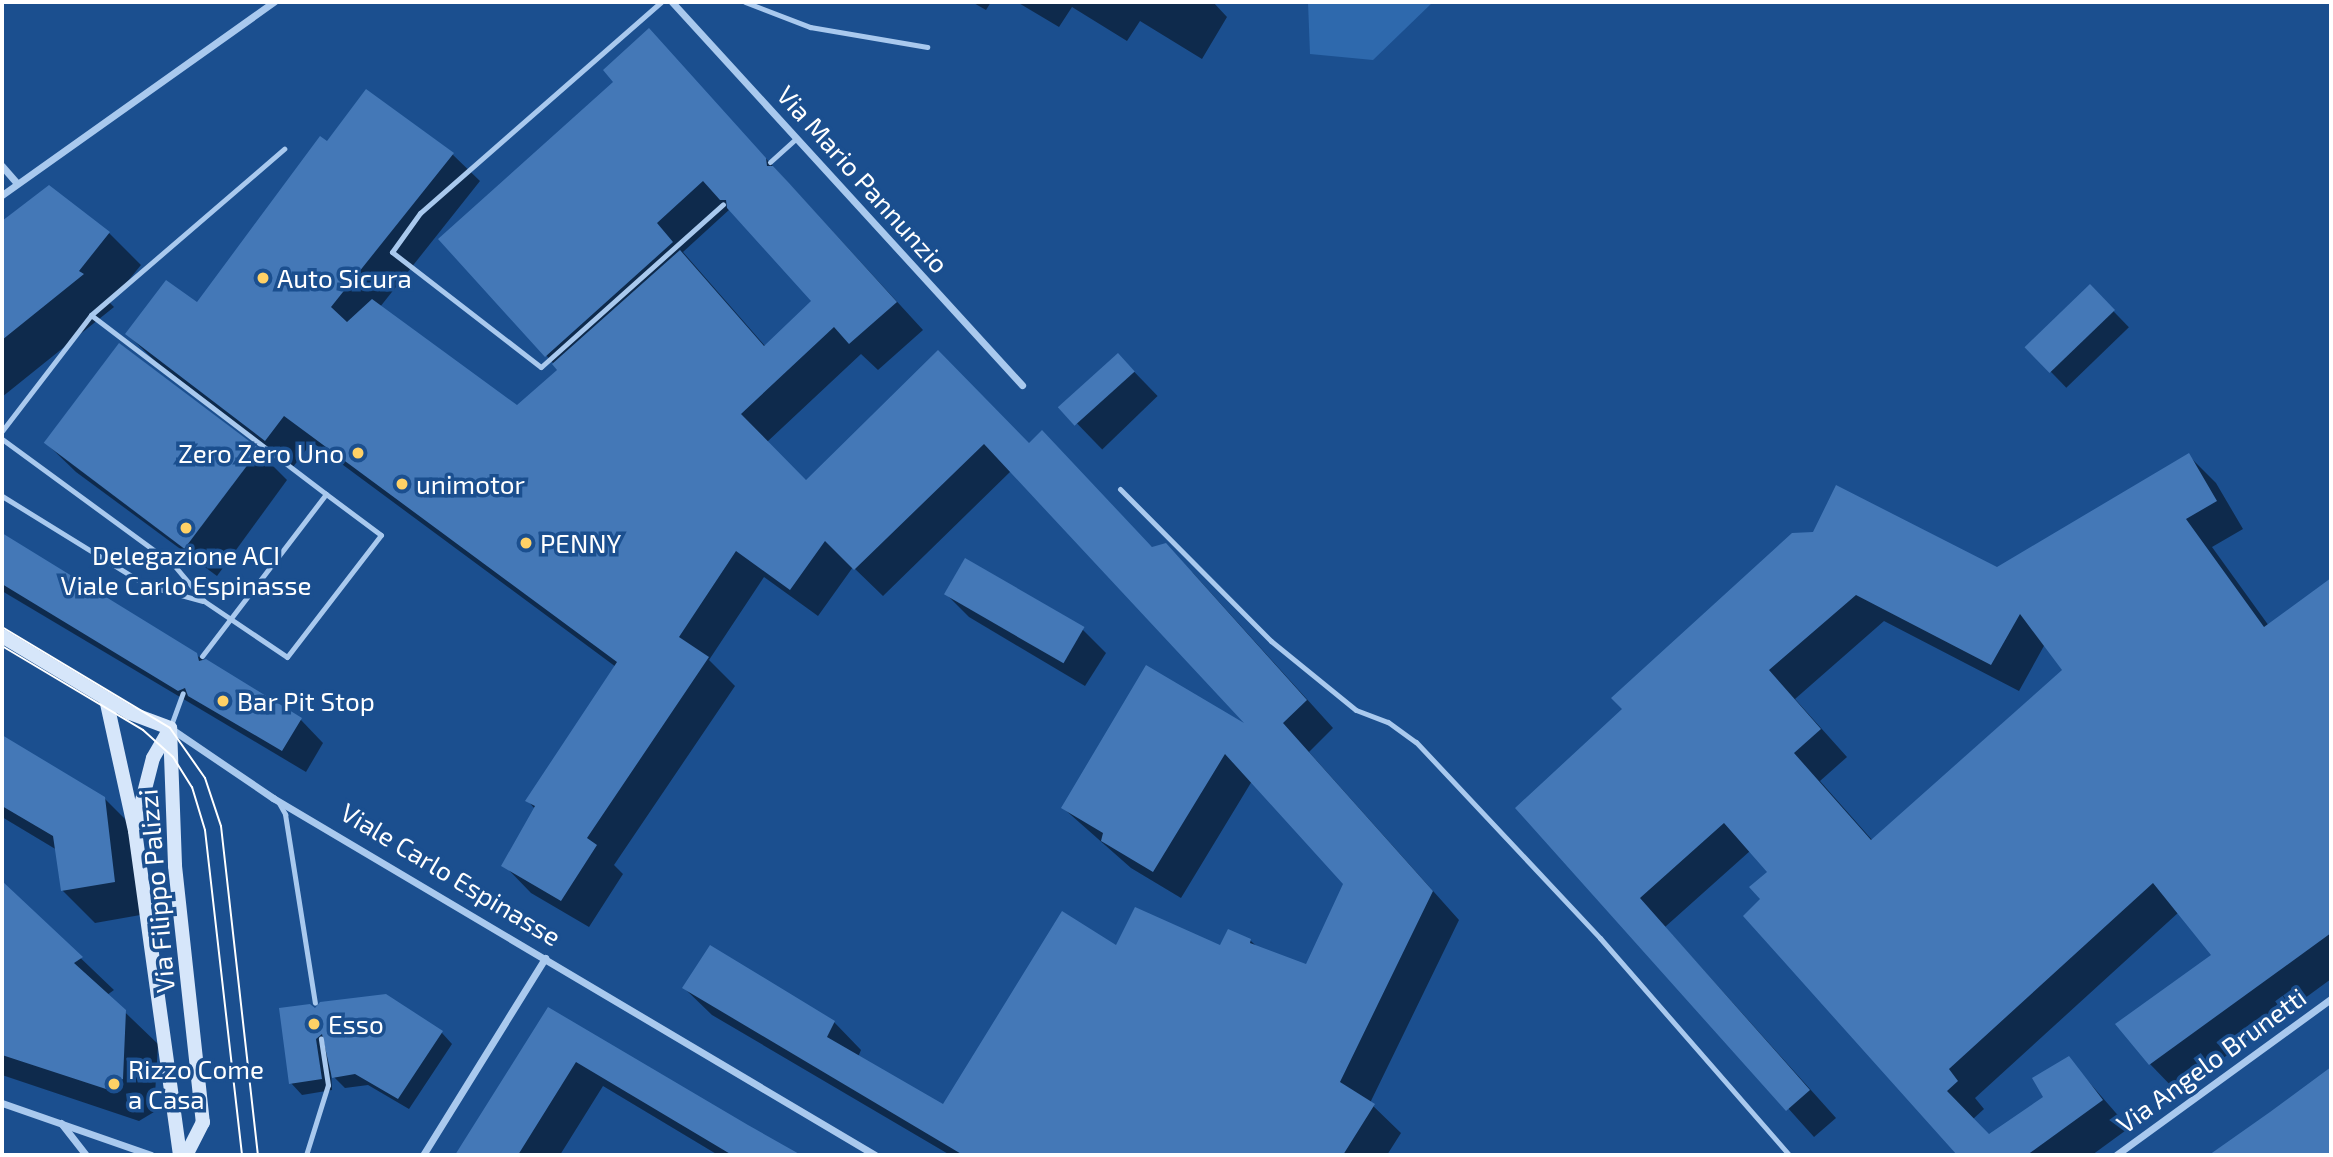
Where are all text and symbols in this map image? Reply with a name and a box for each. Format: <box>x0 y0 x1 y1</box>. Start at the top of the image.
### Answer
street label: Via Mario Pannunzio <box>771 79 955 279</box>
place label: Auto Sicura <box>277 262 412 294</box>
marker: Auto Sicura <box>255 270 271 286</box>
place label: Zero Zero Uno <box>178 437 344 469</box>
marker: Zero Zero Uno <box>350 445 366 461</box>
place label: unimotor <box>416 468 525 500</box>
marker: unimotor <box>394 476 410 492</box>
marker: Delegazione ACI Viale Carlo Espinasse <box>178 520 194 536</box>
place label: PENNY <box>540 527 621 559</box>
marker: PENNY <box>518 535 534 551</box>
place label: Delegazione ACI Viale Carlo Espinasse <box>61 539 311 600</box>
place label: Bar Pit Stop <box>237 685 375 717</box>
marker: Bar Pit Stop <box>215 693 231 709</box>
street label: Via Filippo Palizzi <box>132 788 180 994</box>
street label: Viale Carlo Espinasse <box>335 796 567 952</box>
street label: Via Angelo Brunetti <box>2110 981 2312 1139</box>
place label: Esso <box>328 1008 384 1040</box>
marker: Esso <box>306 1016 322 1032</box>
place label: Rizzo Come a Casa <box>128 1053 264 1114</box>
marker: Rizzo Come a Casa <box>106 1076 122 1092</box>

